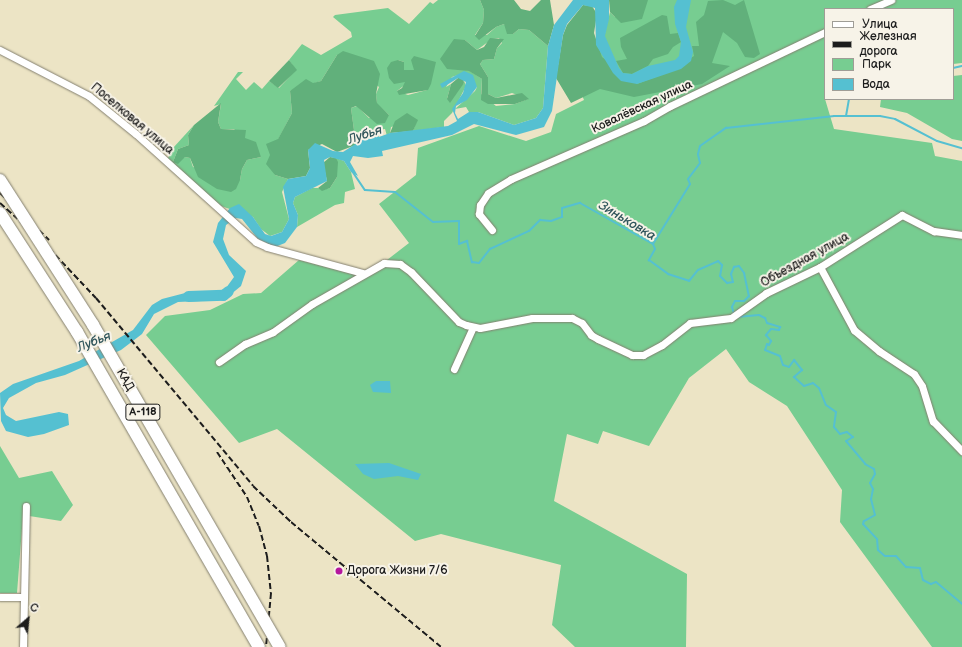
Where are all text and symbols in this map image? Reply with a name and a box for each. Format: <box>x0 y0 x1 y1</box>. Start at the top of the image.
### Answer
legend <box>824 8 954 100</box>
text: Улица <box>862 17 898 32</box>
text: Железная дорога <box>860 29 917 59</box>
text: Парк <box>862 57 891 72</box>
street label: Ковалёвская улица <box>589 77 695 137</box>
text: Вода <box>862 77 890 92</box>
street label: Поселковая улица <box>88 80 176 158</box>
water label: Лубья <box>346 122 384 148</box>
water label: Зиньковка <box>596 198 658 244</box>
street label: Объездная улица <box>758 230 852 290</box>
water label: Лубья <box>75 328 113 356</box>
street label: КАД <box>113 366 137 394</box>
road number: А-118 <box>125 403 161 421</box>
place label: Дорога Жизни 7/6 <box>347 564 448 578</box>
marker: Дорога Жизни 7/6 <box>334 566 344 576</box>
north arrow <box>8 599 48 639</box>
text: С <box>27 600 40 615</box>

